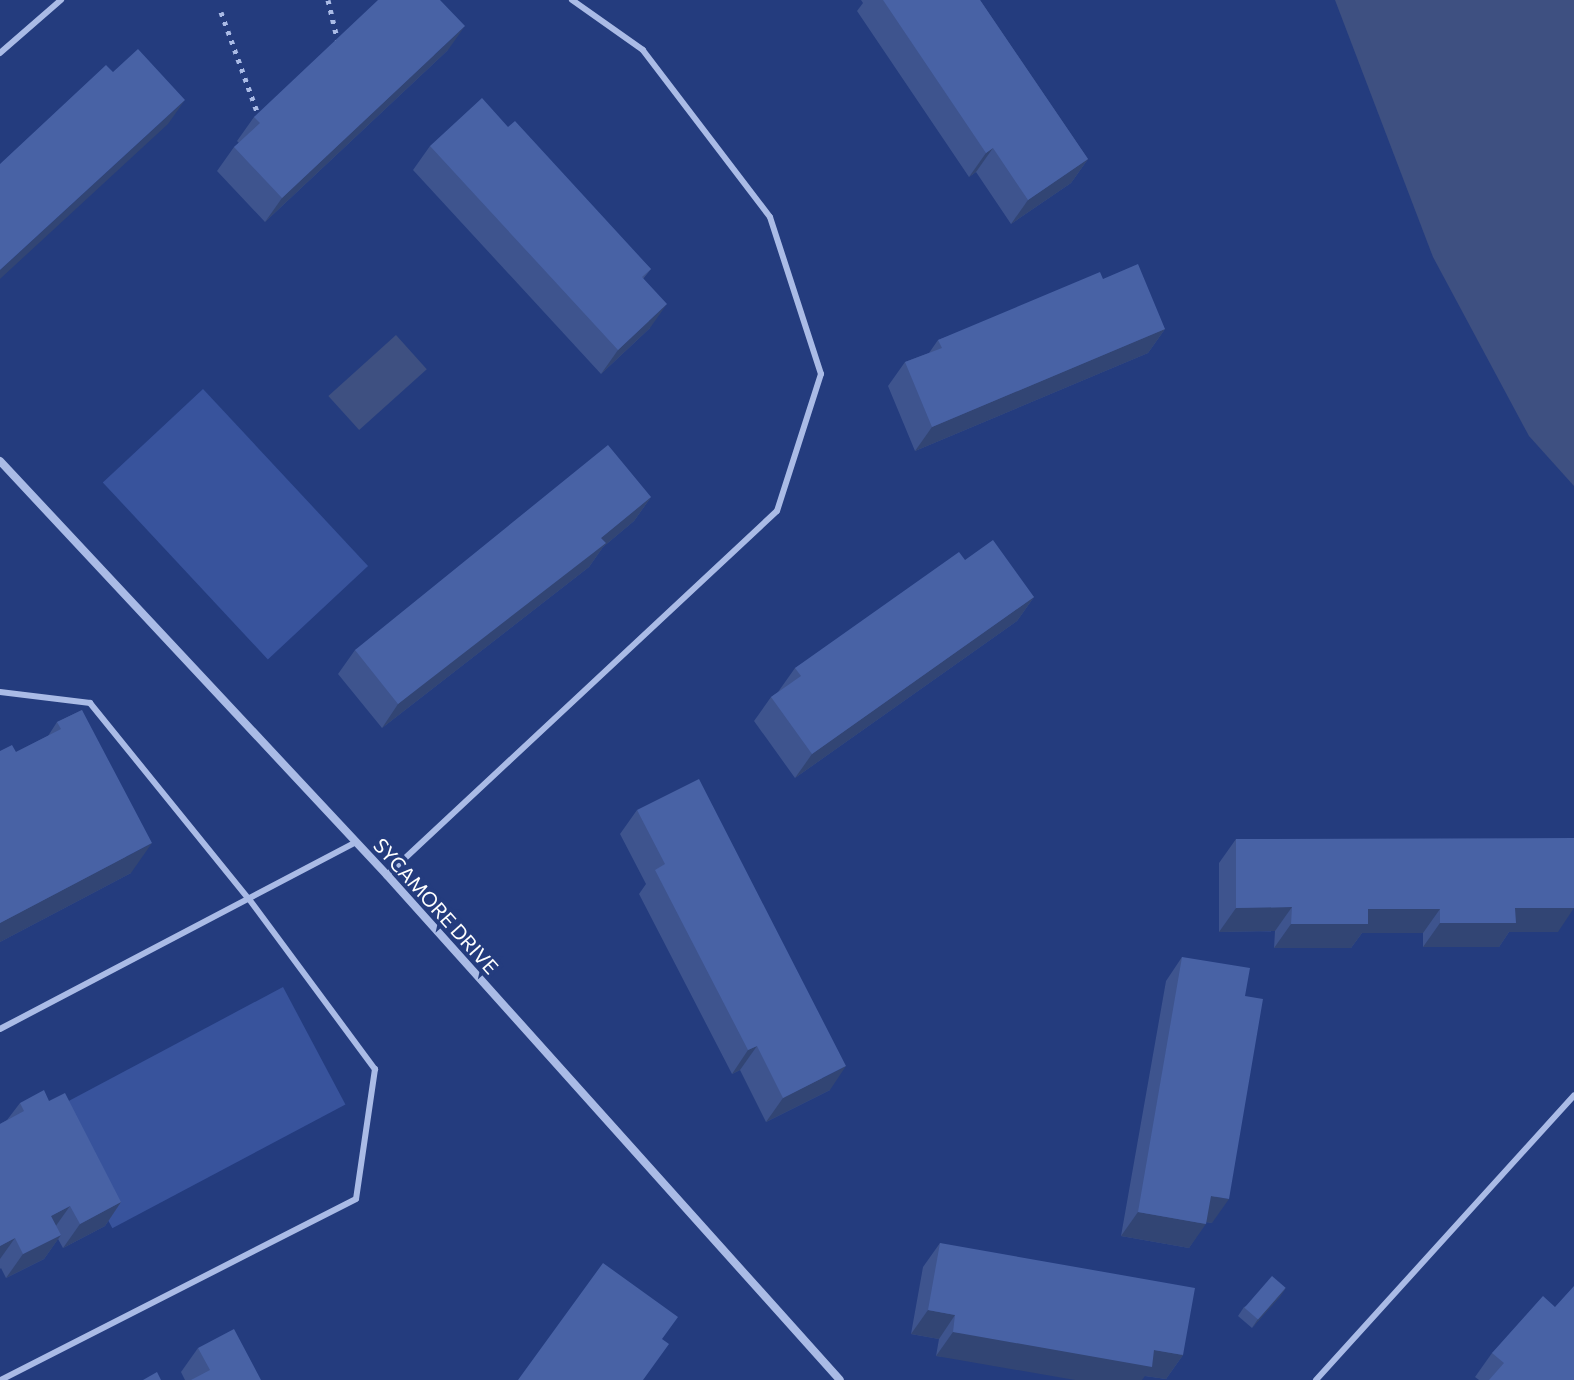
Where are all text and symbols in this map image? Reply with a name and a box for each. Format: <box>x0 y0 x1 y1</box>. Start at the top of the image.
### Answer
street label: SYCAMORE DRIVE <box>369 833 503 979</box>

